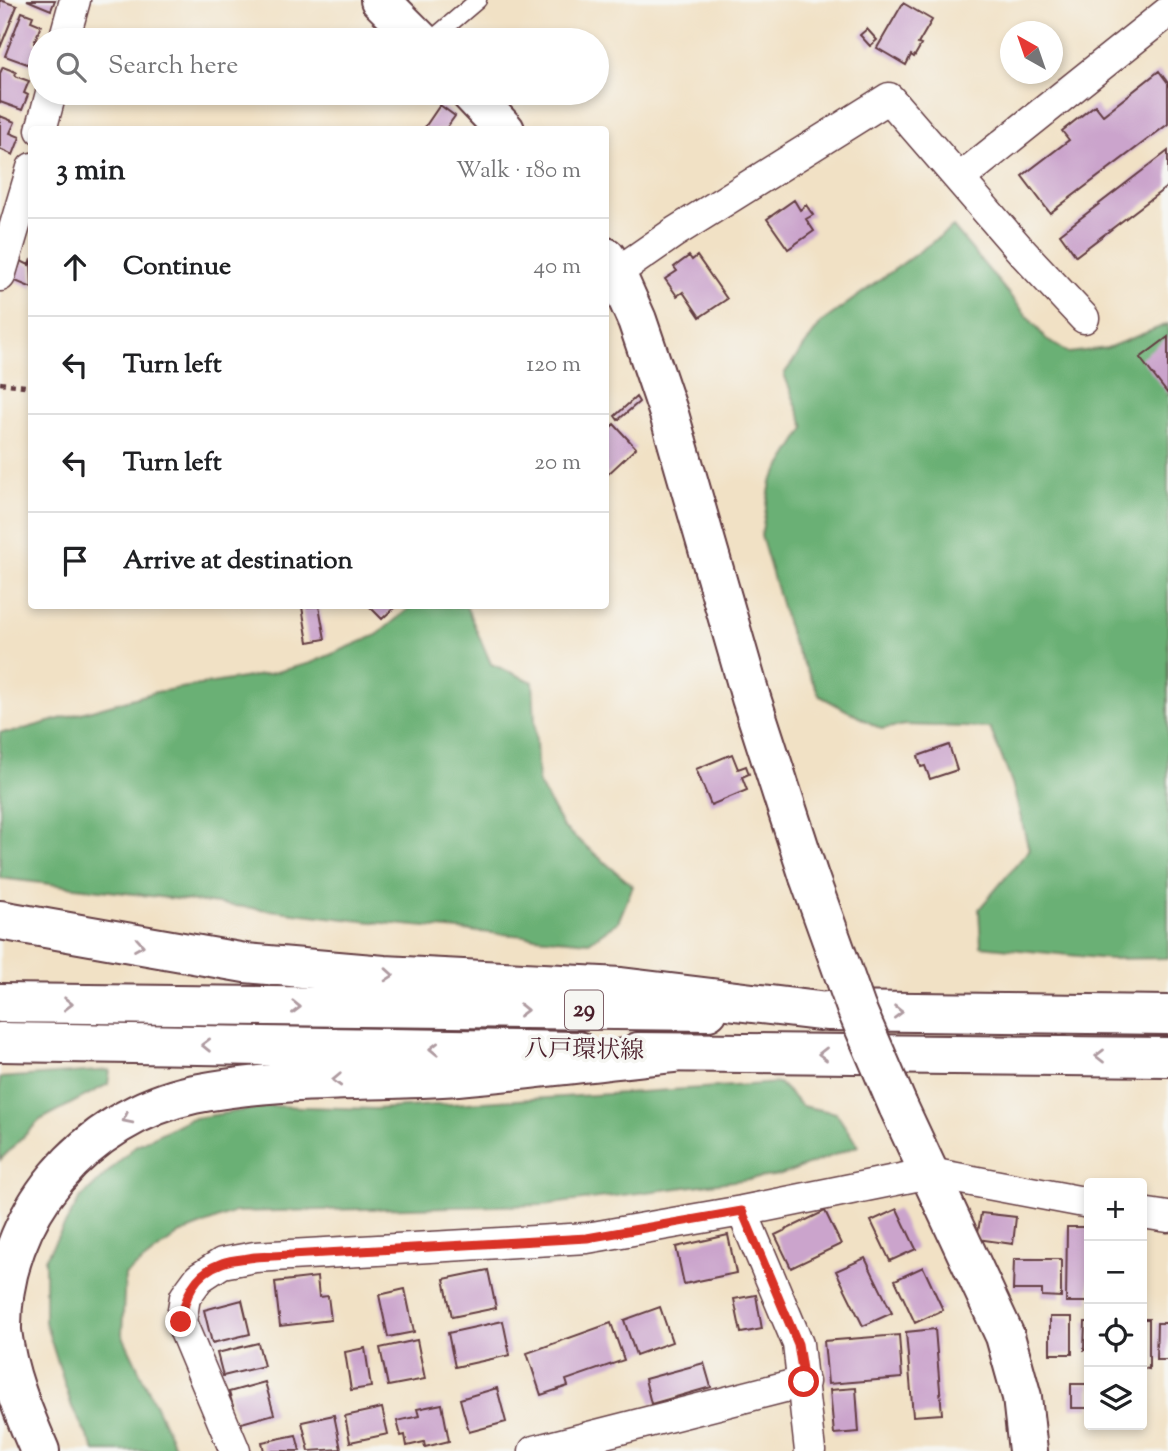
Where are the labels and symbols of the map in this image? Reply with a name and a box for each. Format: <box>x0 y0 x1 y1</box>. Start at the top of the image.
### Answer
north arrow <box>1000 21 1063 84</box>
one-way arrow <box>133 937 145 952</box>
one-way arrow <box>384 968 395 983</box>
road number: 29 <box>565 990 603 1030</box>
one-way arrow <box>63 997 74 1012</box>
one-way arrow <box>290 1000 301 1015</box>
one-way arrow <box>518 1002 529 1018</box>
one-way arrow <box>893 1004 903 1020</box>
street label: 八戸環状線 <box>524 1033 644 1069</box>
one-way arrow <box>200 1037 211 1053</box>
one-way arrow <box>428 1041 439 1056</box>
one-way arrow <box>818 1046 828 1062</box>
one-way arrow <box>1094 1048 1105 1064</box>
one-way arrow <box>331 1072 342 1088</box>
one-way arrow <box>122 1110 134 1124</box>
route end <box>165 1306 196 1337</box>
route start <box>788 1366 819 1397</box>

